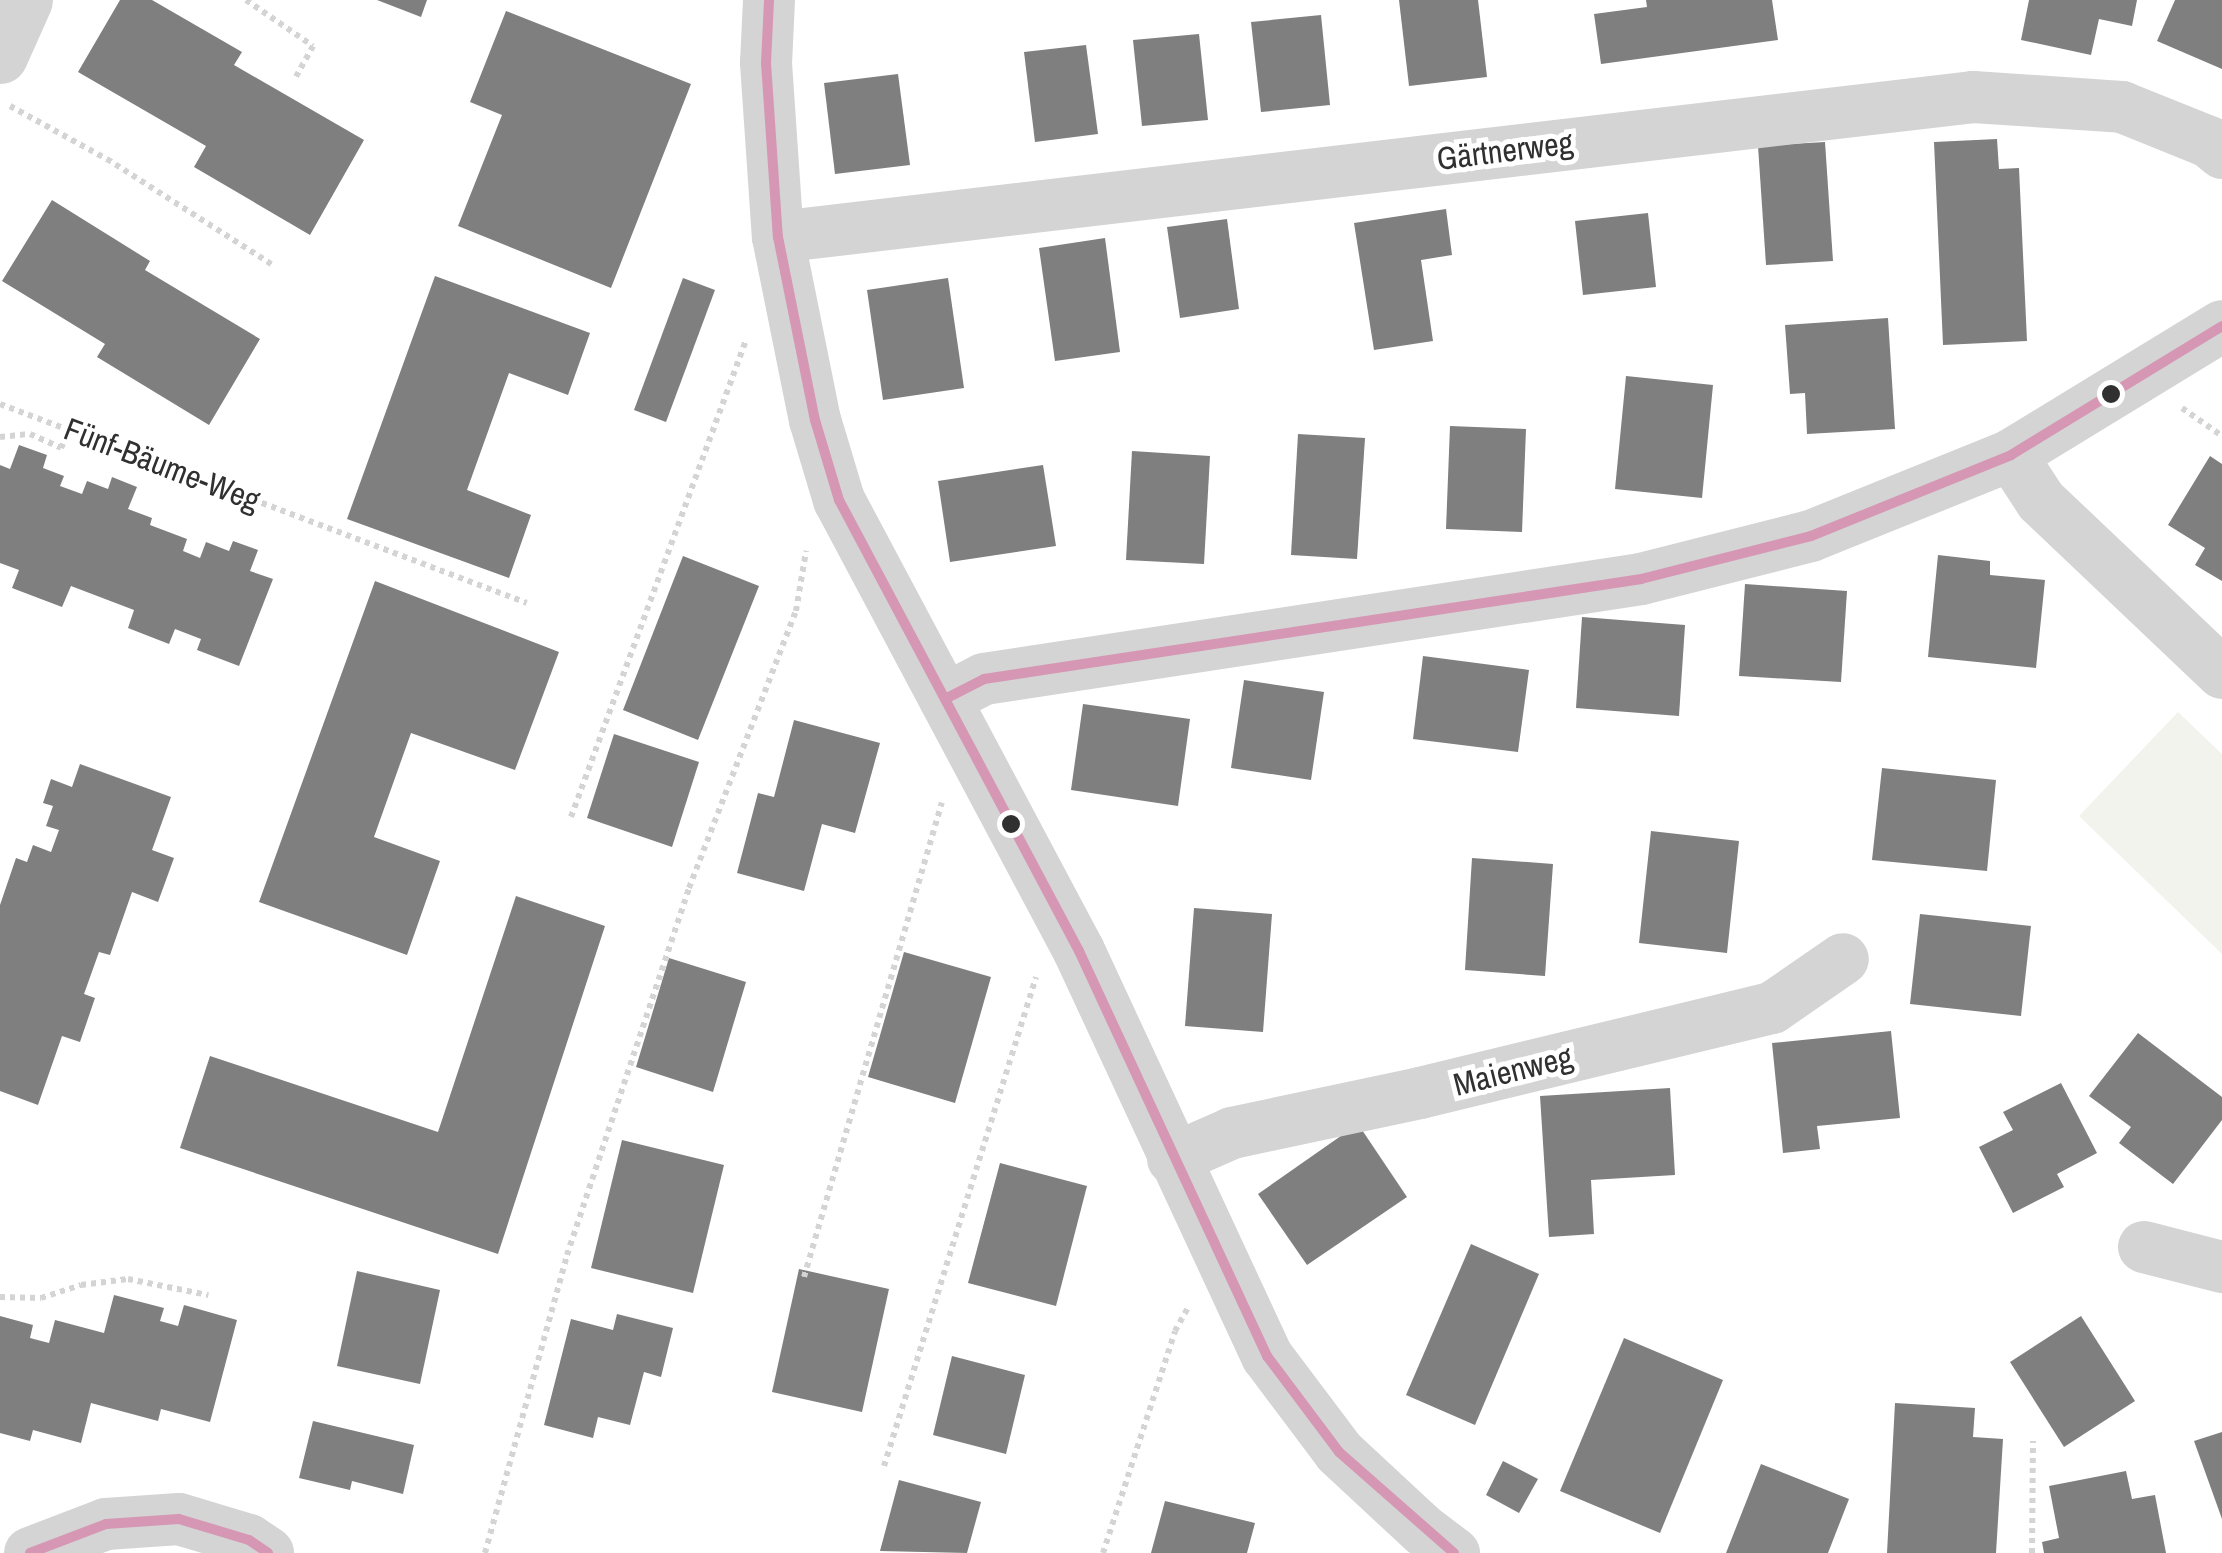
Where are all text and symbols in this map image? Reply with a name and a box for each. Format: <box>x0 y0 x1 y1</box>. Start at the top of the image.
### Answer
street label: Gärtnerweg <box>1435 124 1575 178</box>
unlabelled marker <box>2101 384 2121 404</box>
street label: Fünf-Bäume-Weg <box>59 410 265 520</box>
unlabelled marker <box>1001 814 1021 834</box>
street label: Maienweg <box>1450 1038 1576 1104</box>

